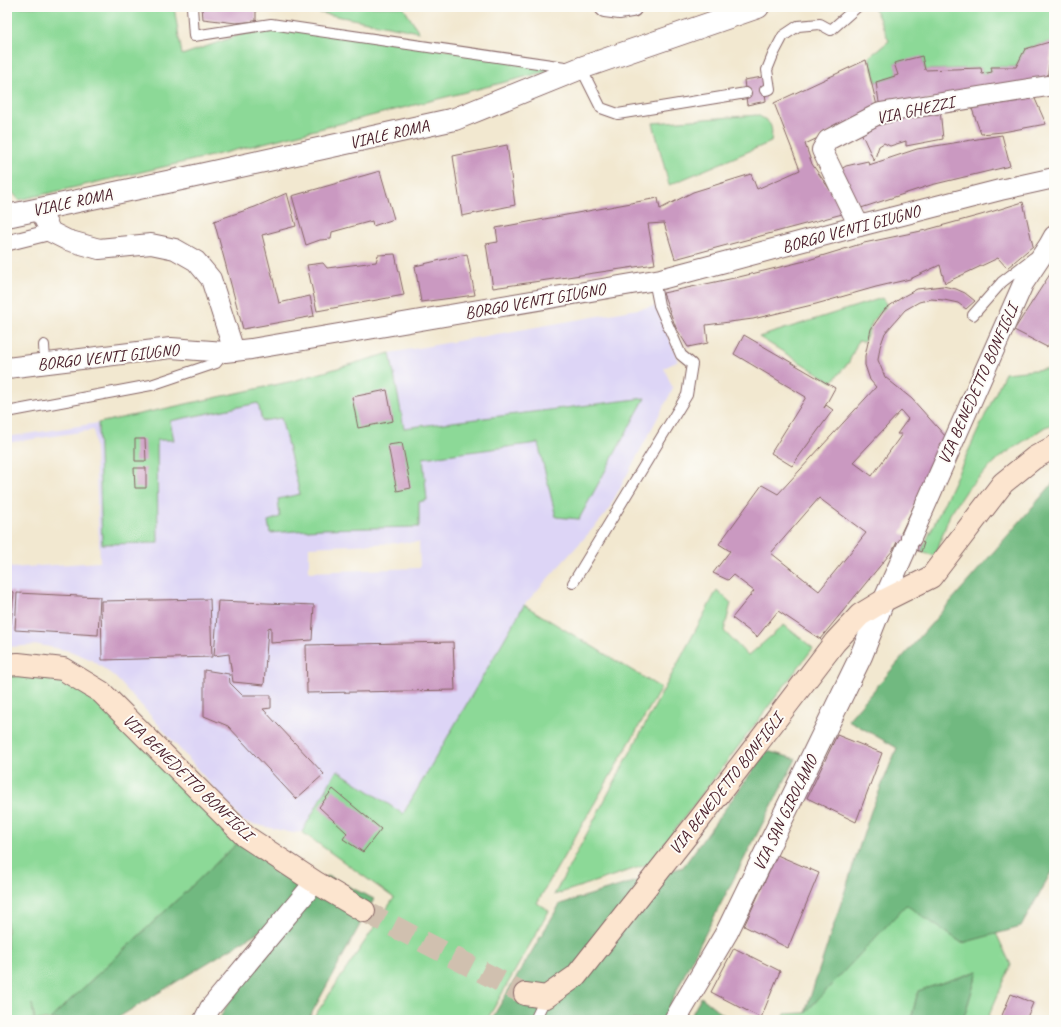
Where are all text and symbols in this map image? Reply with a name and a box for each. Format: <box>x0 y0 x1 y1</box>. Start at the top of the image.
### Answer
street label: VIA GHEZZI <box>874 91 960 128</box>
street label: VIALE ROMA <box>347 115 431 153</box>
street label: VIALE ROMA <box>30 183 114 221</box>
street label: BORGO VENTI GIUGNO <box>780 200 925 258</box>
street label: BORGO VENTI GIUGNO <box>463 278 609 324</box>
street label: VIA BENEDETTO BONFIGLI <box>933 298 1024 467</box>
street label: BORGO VENTI GIUGNO <box>36 339 182 375</box>
street label: VIA BENEDETTO BONFIGLI <box>665 707 789 859</box>
street label: VIA BENEDETTO BONFIGLI <box>119 709 260 847</box>
street label: VIA SAN GIROLAMO <box>748 750 823 874</box>

